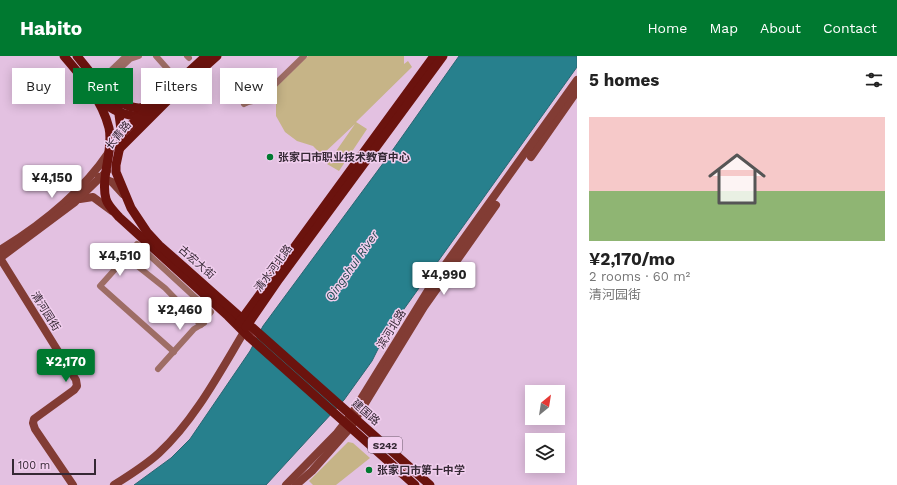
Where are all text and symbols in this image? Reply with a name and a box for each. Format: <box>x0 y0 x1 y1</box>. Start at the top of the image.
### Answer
text: Habito <box>20 17 82 40</box>
text: Home <box>647 20 687 36</box>
text: Map <box>709 20 738 36</box>
text: About <box>760 20 801 36</box>
text: Contact <box>823 20 877 36</box>
chip: Buy <box>12 68 65 104</box>
chip: Rent <box>73 68 133 104</box>
chip: Filters <box>141 68 212 104</box>
chip: New <box>220 68 277 104</box>
icon: filters <box>863 69 885 91</box>
text: 5 homes <box>589 70 659 90</box>
street label: 长青路 <box>103 119 134 152</box>
icon: home <box>701 143 773 215</box>
place label: 张家口市职业技术教育中心 <box>278 151 410 164</box>
marker: 张家口市职业技术教育中心 <box>265 152 275 162</box>
pin: ¥4,150 <box>19 165 85 199</box>
text: ¥4,150 <box>31 170 73 185</box>
water label: Qingshui River <box>323 227 382 304</box>
street label: 清水河北路 <box>252 242 295 294</box>
pin: ¥4,510 <box>87 243 153 277</box>
street label: 古宏大街 <box>176 243 218 282</box>
text: ¥4,510 <box>99 248 141 263</box>
text: ¥2,170/mo <box>589 249 675 269</box>
pin: ¥4,990 <box>411 262 477 296</box>
text: ¥4,990 <box>421 267 467 282</box>
text: 2 rooms · 60 m² <box>589 269 690 284</box>
text: 清河园街 <box>589 287 641 302</box>
street label: 清河园街 <box>28 289 63 333</box>
pin: ¥2,460 <box>147 297 213 331</box>
text: ¥2,460 <box>158 302 202 317</box>
street label: 滨河北路 <box>374 307 409 351</box>
pin: ¥2,170 <box>33 349 99 383</box>
text: ¥2,170 <box>46 354 86 369</box>
north arrow <box>525 385 565 425</box>
map controls <box>525 385 565 473</box>
street label: 建国路 <box>349 397 382 428</box>
button: layers <box>525 433 565 473</box>
road number: S242 <box>368 437 402 453</box>
scale bar <box>12 457 96 476</box>
text: 100 m <box>18 459 50 472</box>
place label: 张家口市第十中学 <box>377 464 465 477</box>
marker: 张家口市第十中学 <box>364 465 374 475</box>

